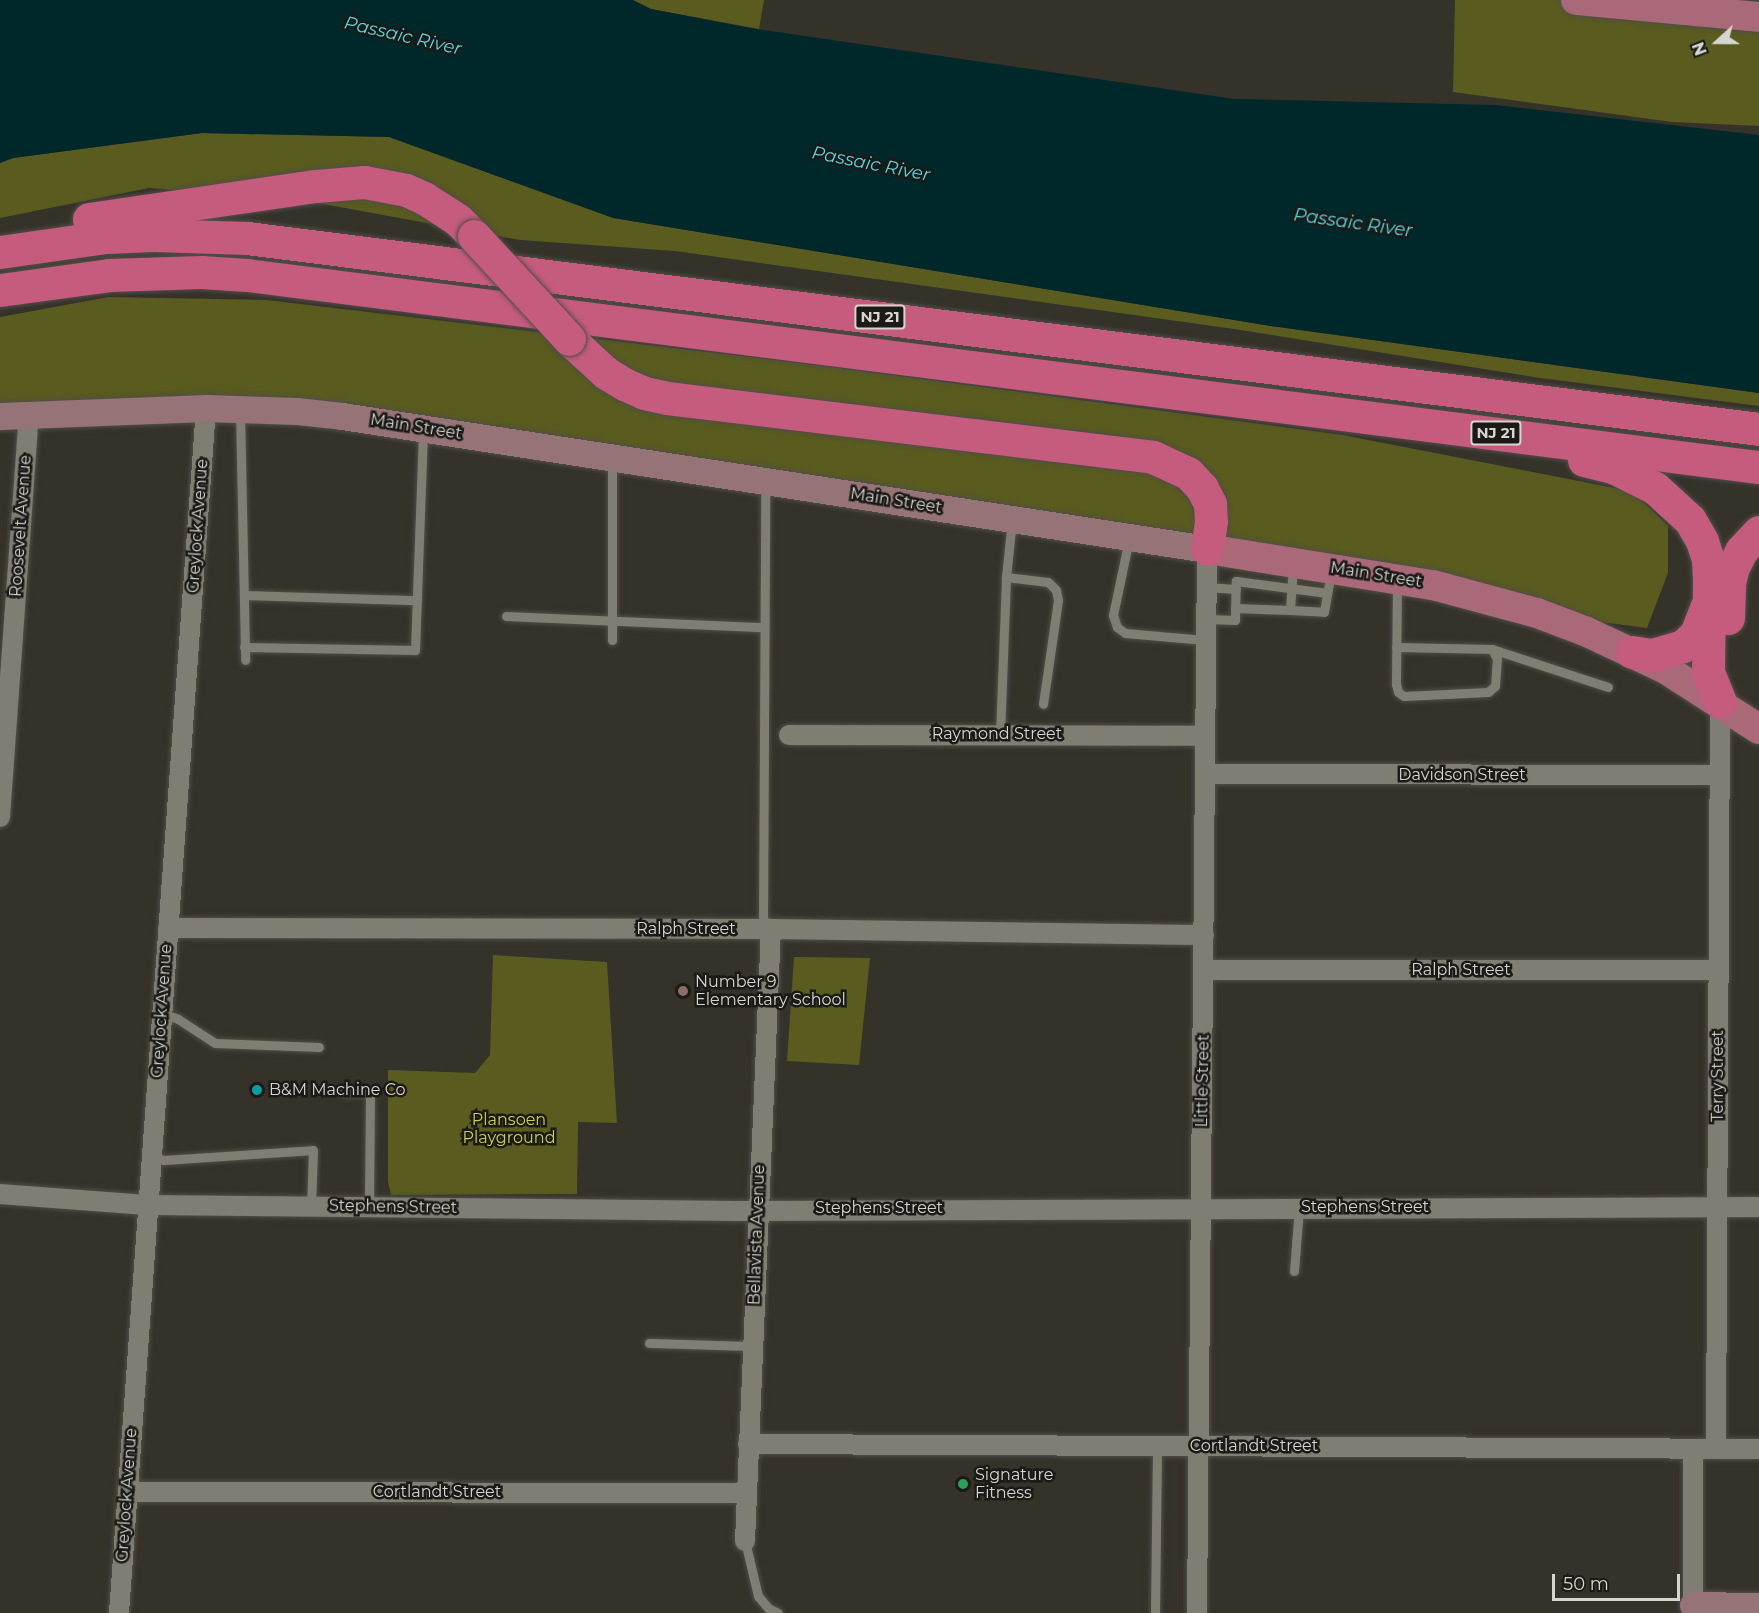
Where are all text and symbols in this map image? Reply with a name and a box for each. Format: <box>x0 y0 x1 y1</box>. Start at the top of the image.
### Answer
water label: Passaic River <box>342 12 464 60</box>
north arrow <box>1687 12 1747 72</box>
text: N <box>1689 39 1711 58</box>
water label: Passaic River <box>810 142 932 186</box>
water label: Passaic River <box>1292 204 1414 242</box>
road number: NJ 21 <box>853 305 907 329</box>
street label: Main Street <box>369 410 463 444</box>
road number: NJ 21 <box>1469 421 1523 445</box>
street label: Roosevelt Avenue <box>6 454 36 598</box>
street label: Greylock Avenue <box>184 458 212 594</box>
street label: Main Street <box>849 484 943 518</box>
street label: Main Street <box>1329 558 1423 592</box>
street label: Raymond Street <box>932 724 1062 744</box>
street label: Davidson Street <box>1398 765 1526 785</box>
street label: Ralph Street <box>636 919 736 939</box>
street label: Greylock Avenue <box>148 943 176 1079</box>
street label: Ralph Street <box>1411 960 1511 980</box>
place label: Number 9 Elementary School <box>695 972 846 1010</box>
marker: Number 9 Elementary School <box>676 984 690 998</box>
street label: Terry Street <box>1708 1030 1728 1122</box>
street label: Little Street <box>1193 1034 1213 1128</box>
place label: B&M Machine Co <box>269 1080 406 1100</box>
marker: B&M Machine Co <box>250 1083 264 1097</box>
park label: Plansoen Playground <box>463 1110 555 1148</box>
street label: Bellavista Avenue <box>745 1164 769 1306</box>
street label: Stephens Street <box>329 1196 457 1218</box>
street label: Stephens Street <box>1301 1197 1429 1217</box>
street label: Stephens Street <box>815 1198 943 1218</box>
street label: Greylock Avenue <box>113 1427 141 1563</box>
street label: Cortlandt Street <box>1190 1436 1318 1456</box>
place label: Signature Fitness <box>975 1465 1053 1503</box>
marker: Signature Fitness <box>956 1477 970 1491</box>
street label: Cortlandt Street <box>373 1482 501 1502</box>
scale bar <box>1555 1562 1682 1600</box>
text: 50 m <box>1563 1573 1609 1595</box>

